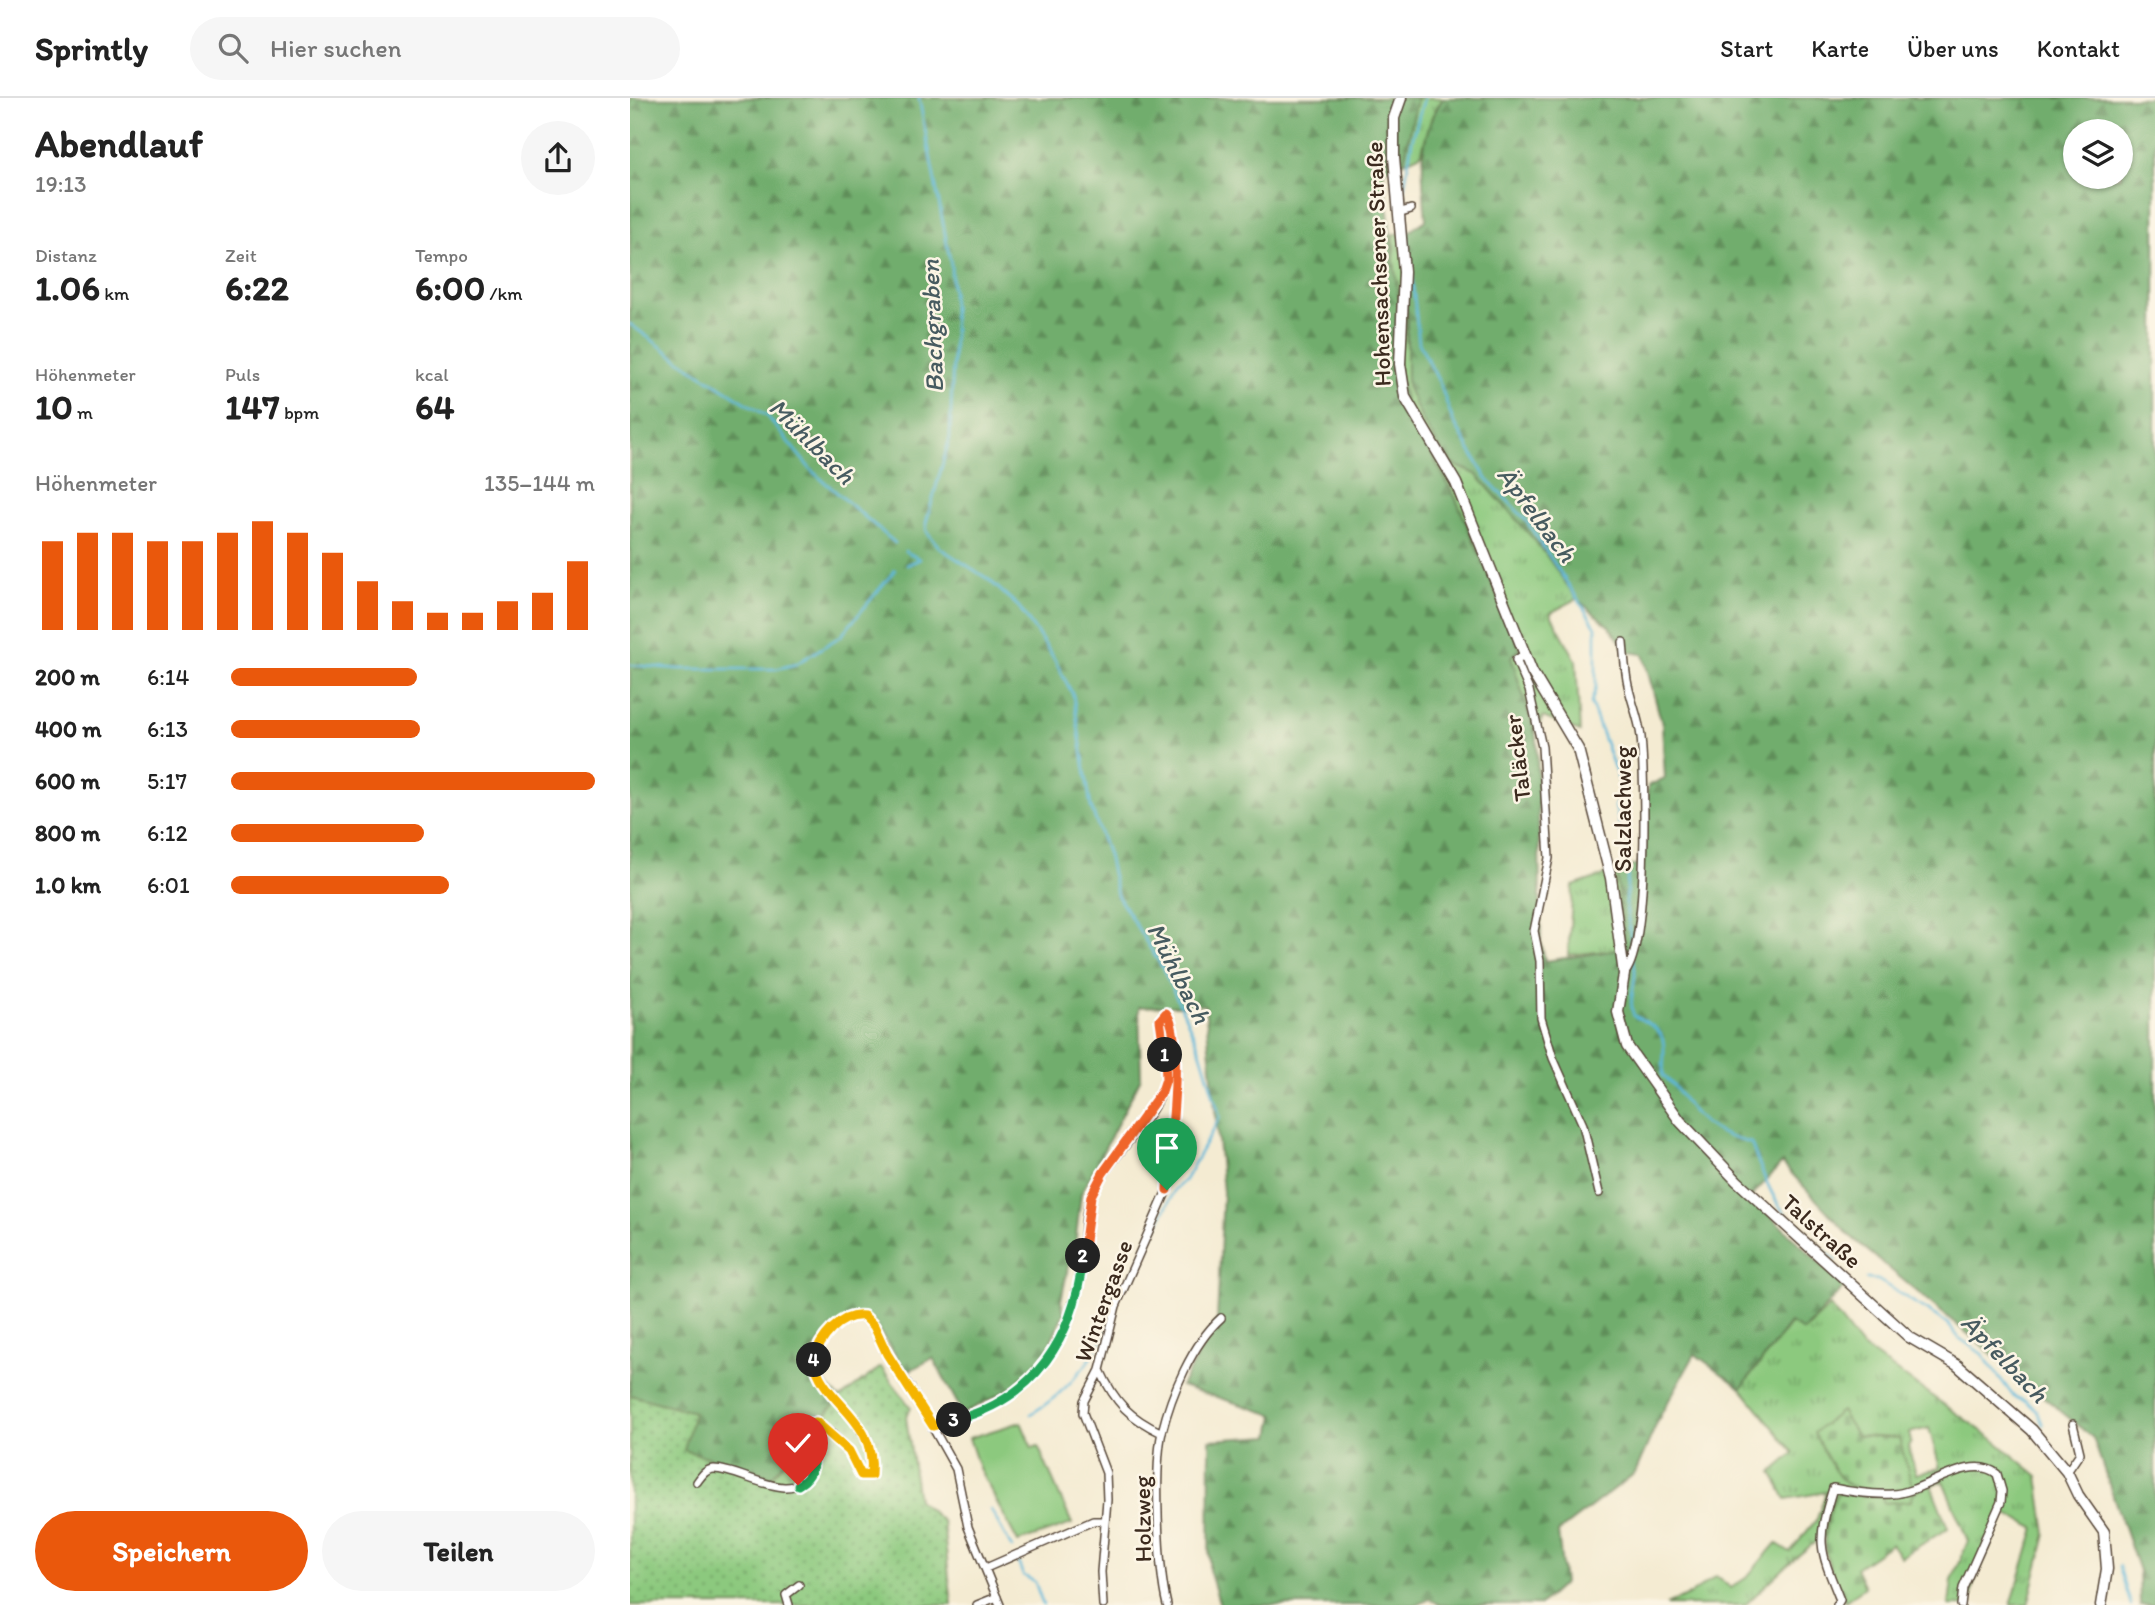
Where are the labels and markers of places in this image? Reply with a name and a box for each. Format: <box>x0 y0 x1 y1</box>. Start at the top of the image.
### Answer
pin: 1 <box>1148 1038 1182 1072</box>
pin <box>1137 1118 1197 1190</box>
pin: 2 <box>1065 1238 1100 1274</box>
pin: 4 <box>796 1342 832 1378</box>
pin: 3 <box>936 1402 972 1438</box>
pin <box>768 1413 828 1485</box>

